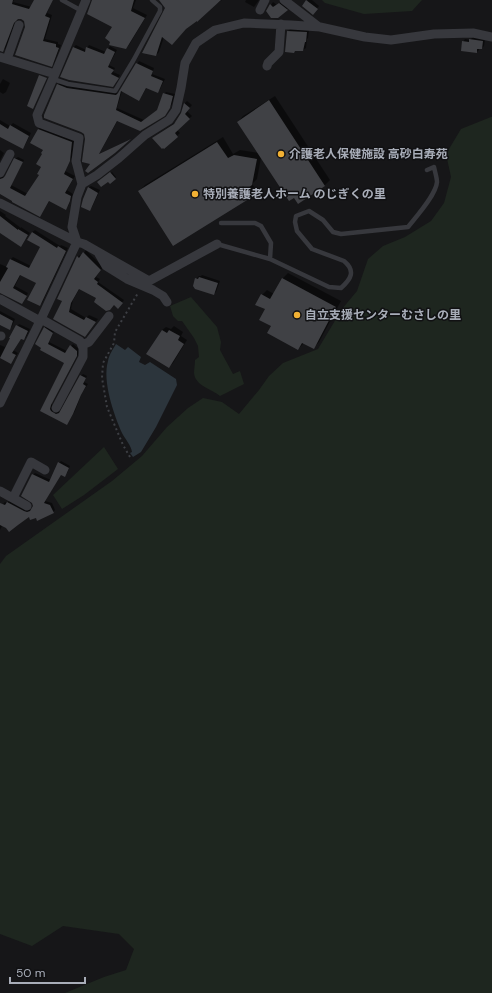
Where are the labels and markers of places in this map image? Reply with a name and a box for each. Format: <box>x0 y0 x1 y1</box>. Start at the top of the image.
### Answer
place label: 介護老人保健施設 高砂白寿苑 <box>289 146 448 162</box>
marker: 介護老人保健施設 高砂白寿苑 <box>276 149 286 159</box>
place label: 特別養護老人ホーム のじぎくの里 <box>203 186 386 202</box>
marker: 特別養護老人ホーム のじぎくの里 <box>190 189 200 199</box>
place label: 自立支援センターむさしの里 <box>305 307 461 323</box>
marker: 自立支援センターむさしの里 <box>292 310 302 320</box>

